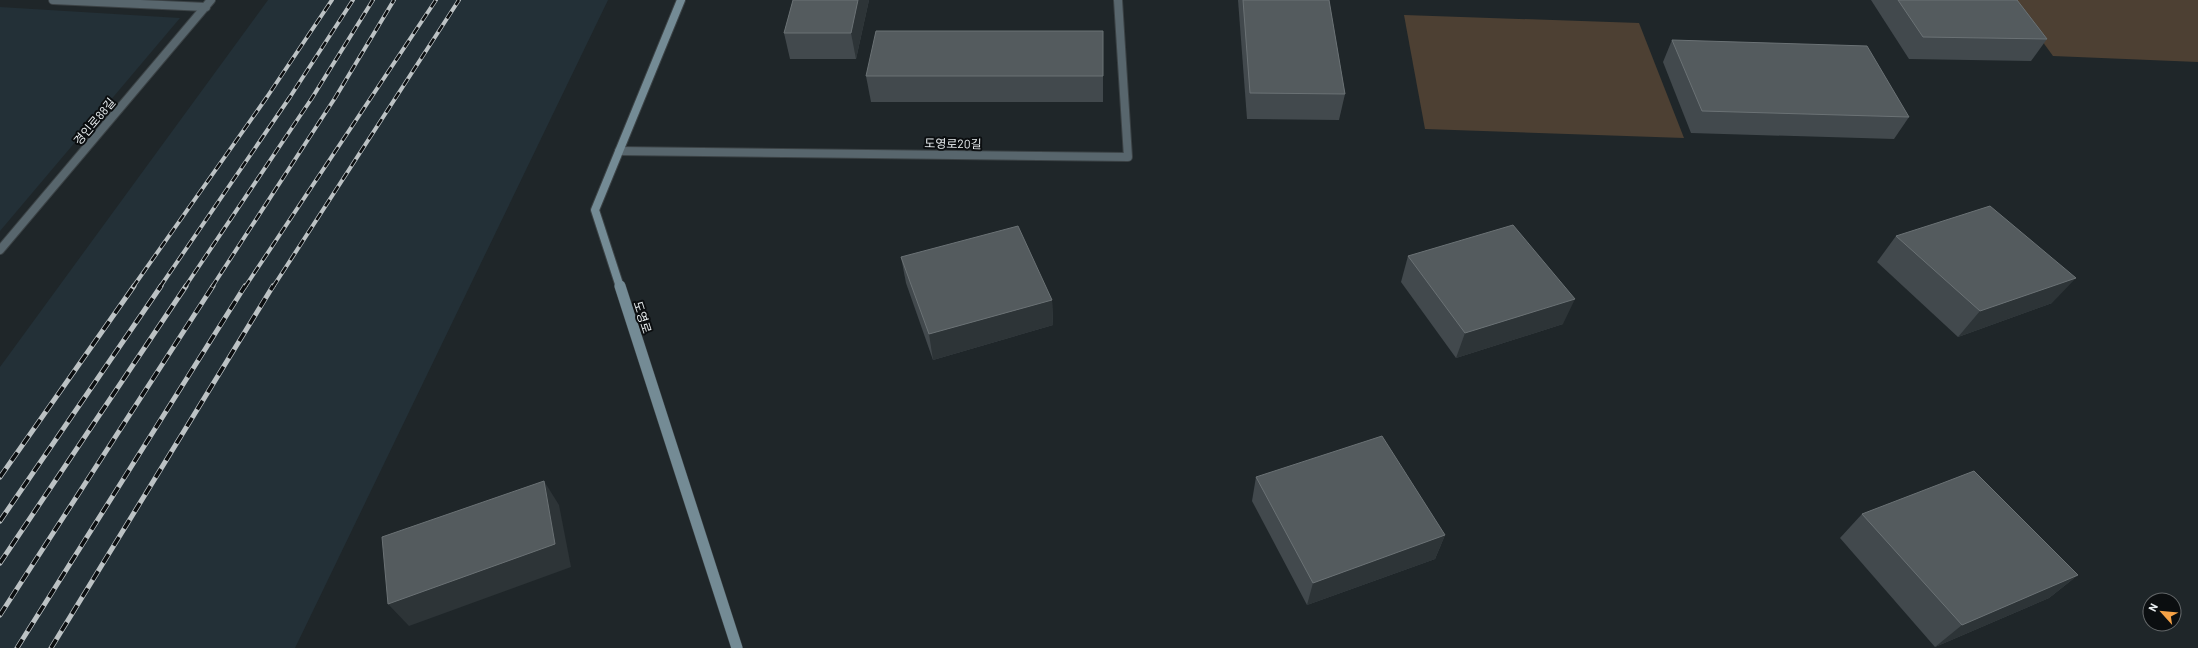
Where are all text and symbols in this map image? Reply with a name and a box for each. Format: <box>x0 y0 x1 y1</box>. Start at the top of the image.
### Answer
street label: 경인로88길 <box>70 95 118 147</box>
street label: 도영로20길 <box>924 136 982 150</box>
street label: 도영로 <box>631 299 655 335</box>
north arrow <box>2142 592 2182 632</box>
text: N <box>2145 601 2160 613</box>

